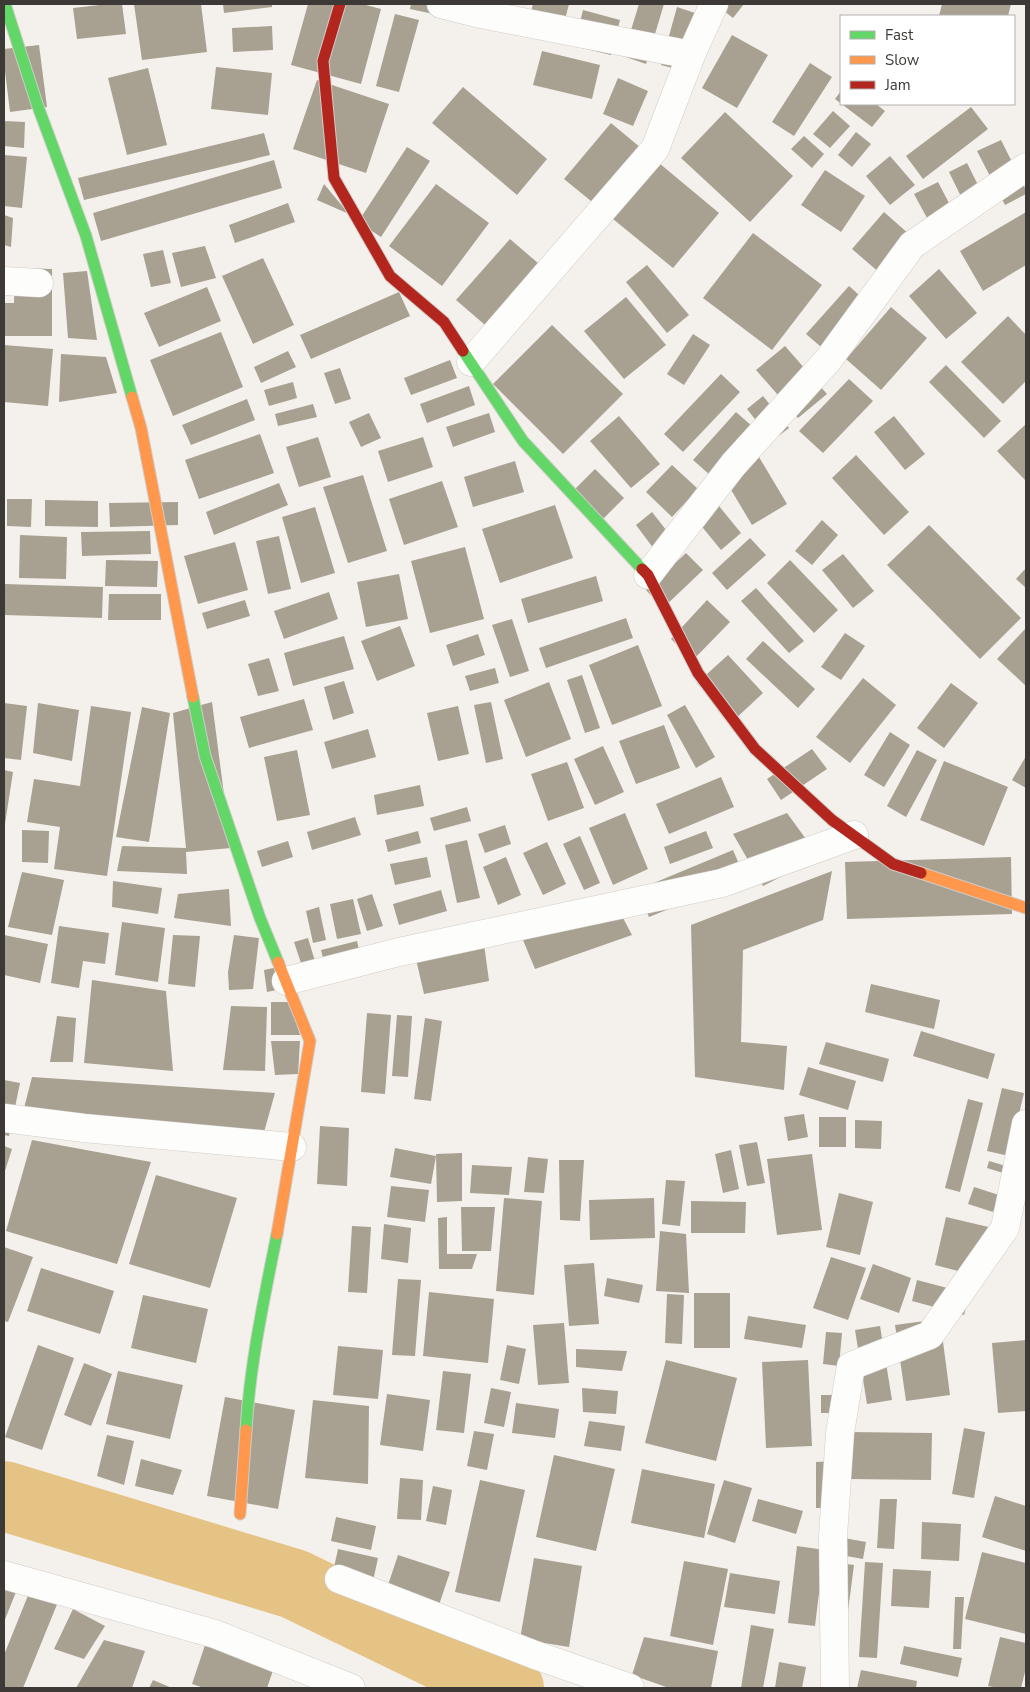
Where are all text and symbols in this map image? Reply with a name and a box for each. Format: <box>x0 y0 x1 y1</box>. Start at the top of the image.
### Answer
legend <box>840 15 1015 105</box>
text: Fast <box>885 25 914 45</box>
text: Slow <box>885 50 920 70</box>
text: Jam <box>884 75 911 95</box>

